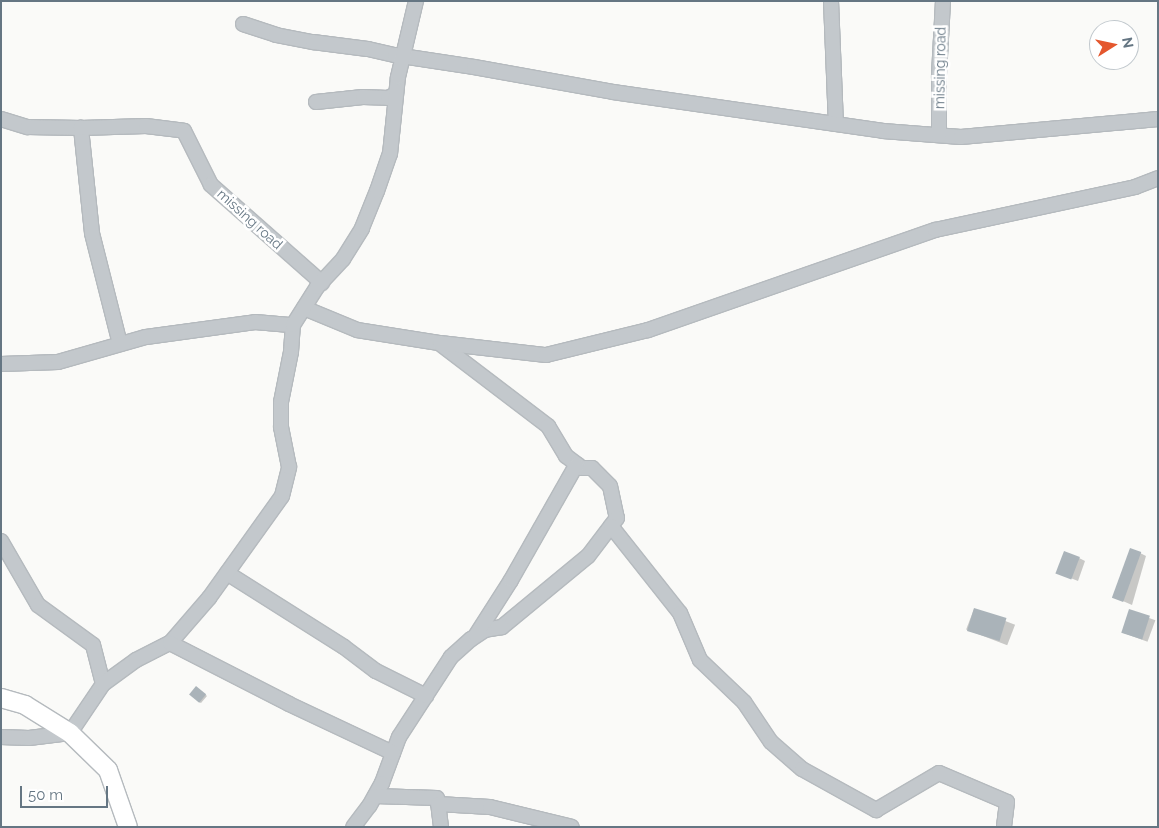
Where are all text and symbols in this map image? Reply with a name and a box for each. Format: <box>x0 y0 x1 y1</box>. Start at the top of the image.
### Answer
north arrow <box>1089 20 1139 70</box>
street label: missing road <box>931 27 949 109</box>
text: N <box>1119 36 1137 49</box>
street label: missing road <box>214 185 286 253</box>
scale bar <box>22 776 110 808</box>
text: 50 m <box>28 786 63 804</box>

